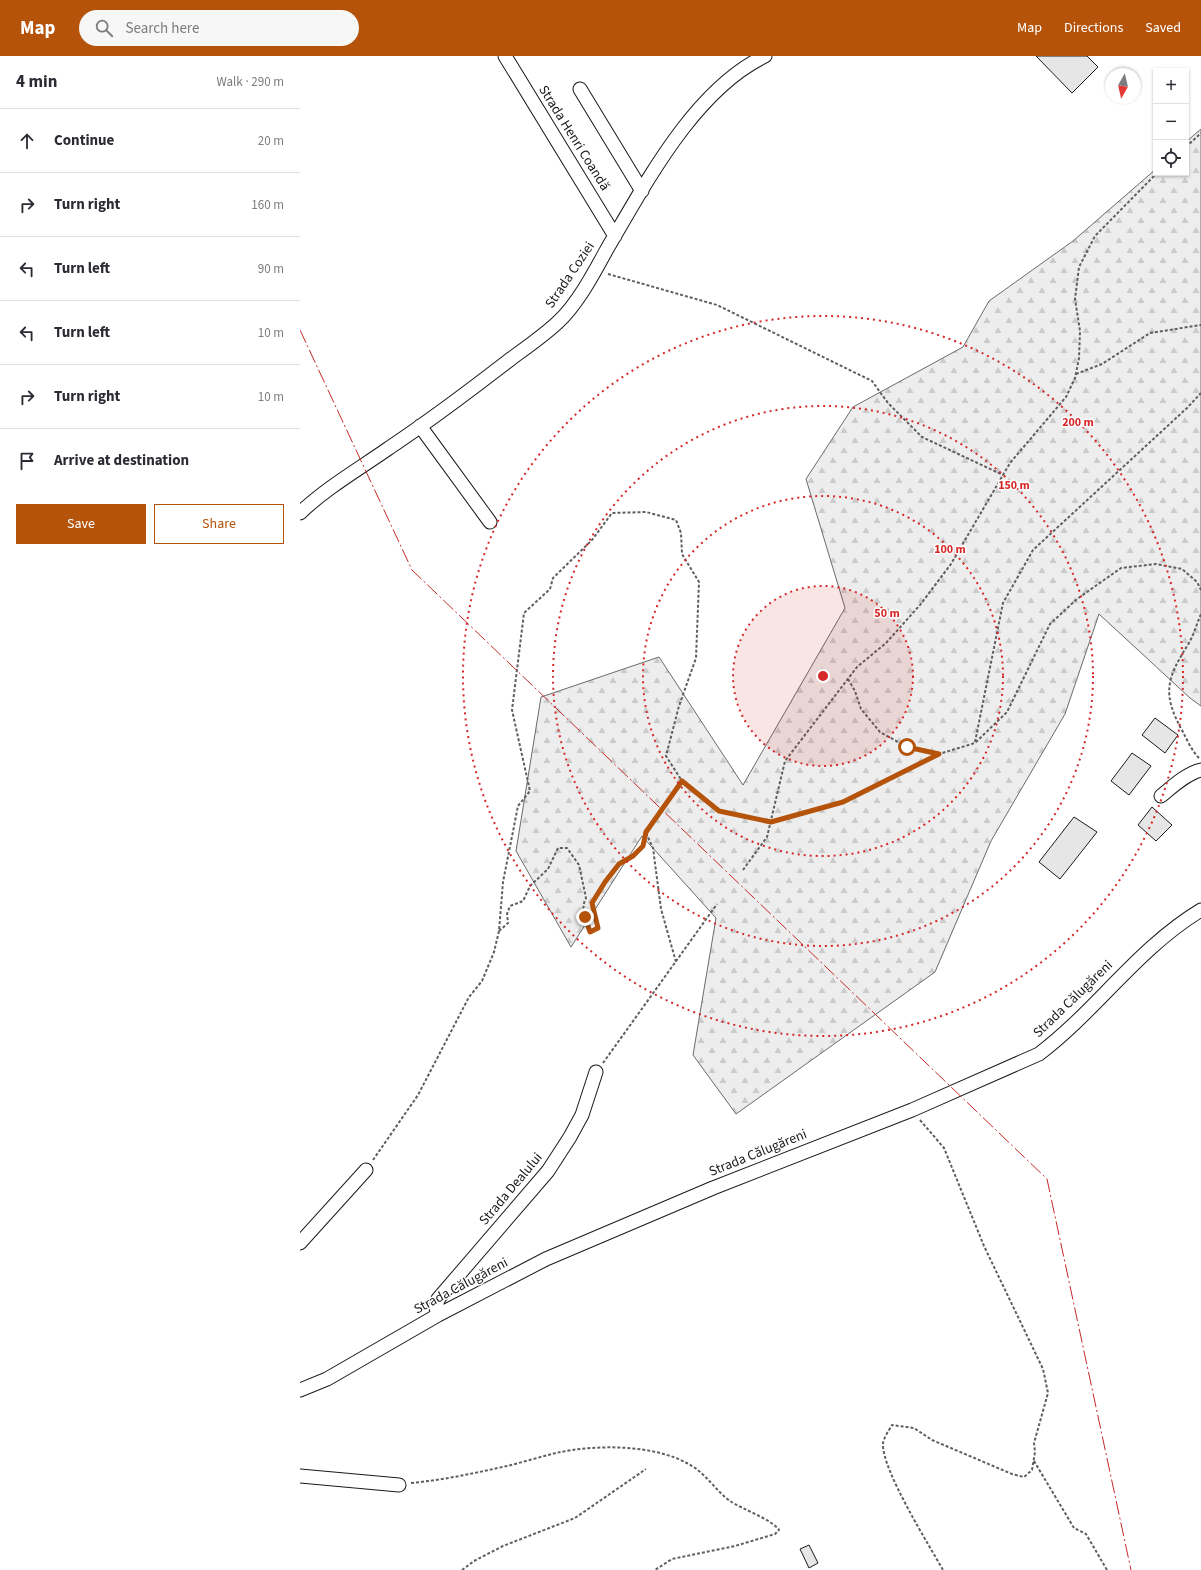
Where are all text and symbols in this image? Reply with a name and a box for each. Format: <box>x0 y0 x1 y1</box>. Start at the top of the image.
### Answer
search box <box>79 10 359 46</box>
text: Map <box>20 15 55 42</box>
icon: search <box>93 17 115 39</box>
text: Search here <box>125 18 199 39</box>
text: Map <box>1017 18 1042 38</box>
text: Directions <box>1064 18 1123 38</box>
text: Saved <box>1145 18 1181 38</box>
north arrow <box>1105 68 1141 104</box>
map controls <box>1153 68 1189 176</box>
button: + <box>1153 68 1189 104</box>
text: 4 min <box>16 70 57 94</box>
text: Walk · 290 m <box>216 73 284 91</box>
street label: Strada Henri Coandă <box>533 81 615 195</box>
button: − <box>1153 104 1189 140</box>
icon: ahead <box>16 130 38 152</box>
text: Continue <box>54 130 114 151</box>
text: 20 m <box>258 132 284 150</box>
button: locate <box>1153 140 1189 176</box>
icon: right <box>16 194 38 216</box>
text: Turn right <box>54 194 120 215</box>
text: 160 m <box>251 196 284 214</box>
street label: Strada Coziei <box>540 238 600 312</box>
icon: left <box>16 258 38 280</box>
text: Turn left <box>54 258 110 279</box>
text: 90 m <box>258 260 284 278</box>
icon: left <box>16 322 38 344</box>
text: Turn left <box>54 322 110 343</box>
text: 10 m <box>258 324 284 342</box>
icon: right <box>16 386 38 408</box>
text: Turn right <box>54 386 120 407</box>
text: 10 m <box>258 388 284 406</box>
text: 200 m <box>1062 414 1094 431</box>
icon: arrive <box>16 450 38 472</box>
text: Arrive at destination <box>54 450 189 471</box>
text: 150 m <box>998 477 1030 494</box>
button: Save <box>16 504 146 544</box>
button: Share <box>154 504 284 544</box>
text: 100 m <box>934 541 966 558</box>
text: 50 m <box>874 605 900 622</box>
centre of rings <box>816 669 830 683</box>
route start <box>898 738 916 756</box>
route end <box>576 908 594 926</box>
street label: Strada Călugăreni <box>1029 956 1117 1042</box>
street label: Strada Călugăreni <box>706 1124 810 1182</box>
street label: Strada Dealului <box>475 1148 547 1230</box>
street label: Strada Călugăreni <box>410 1253 512 1319</box>

